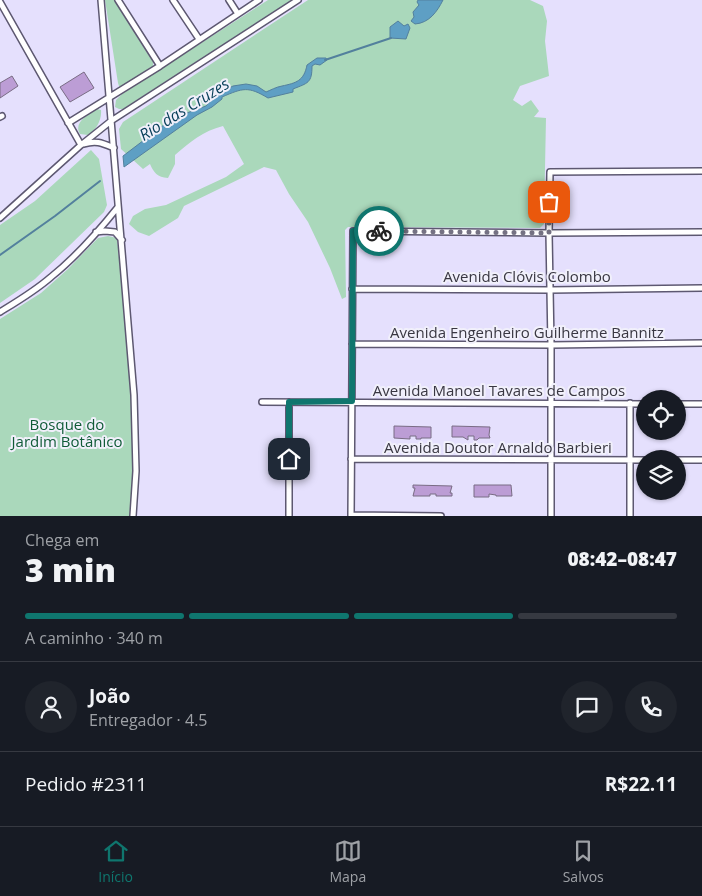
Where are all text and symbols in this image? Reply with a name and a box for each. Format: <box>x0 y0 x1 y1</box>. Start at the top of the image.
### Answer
water label: Rio das Cruzes <box>135 72 233 146</box>
pin <box>528 181 570 223</box>
icon: bag <box>535 188 563 216</box>
courier <box>354 206 404 256</box>
icon: bike <box>365 217 393 245</box>
street label: Avenida Clóvis Colombo <box>443 266 611 286</box>
street label: Avenida Engenheiro Guilherme Bannitz <box>390 322 664 342</box>
street label: Avenida Manoel Tavares de Campos <box>373 380 625 400</box>
map controls <box>636 390 686 500</box>
button: locate <box>636 390 686 440</box>
park label: Bosque do Jardim Botânico <box>10 414 122 451</box>
street label: Avenida Doutor Arnaldo Barbieri <box>384 437 612 457</box>
pin <box>268 438 310 480</box>
icon: home <box>275 445 303 473</box>
button: layers <box>636 450 686 500</box>
text: Chega em <box>25 529 99 551</box>
text: 08:42–08:47 <box>567 546 677 572</box>
text: 3 min <box>25 548 116 591</box>
text: A caminho · 340 m <box>25 627 163 649</box>
button: person <box>25 681 77 733</box>
button: chat <box>561 681 613 733</box>
button: phone <box>625 681 677 733</box>
text: João <box>89 683 130 709</box>
text: Entregador · 4.5 <box>89 709 207 731</box>
text: Pedido #2311 <box>25 771 147 797</box>
text: R$22.11 <box>605 771 677 797</box>
tab: Início <box>98 837 133 886</box>
tab: Mapa <box>329 837 366 886</box>
tab: Salvos <box>563 837 604 886</box>

